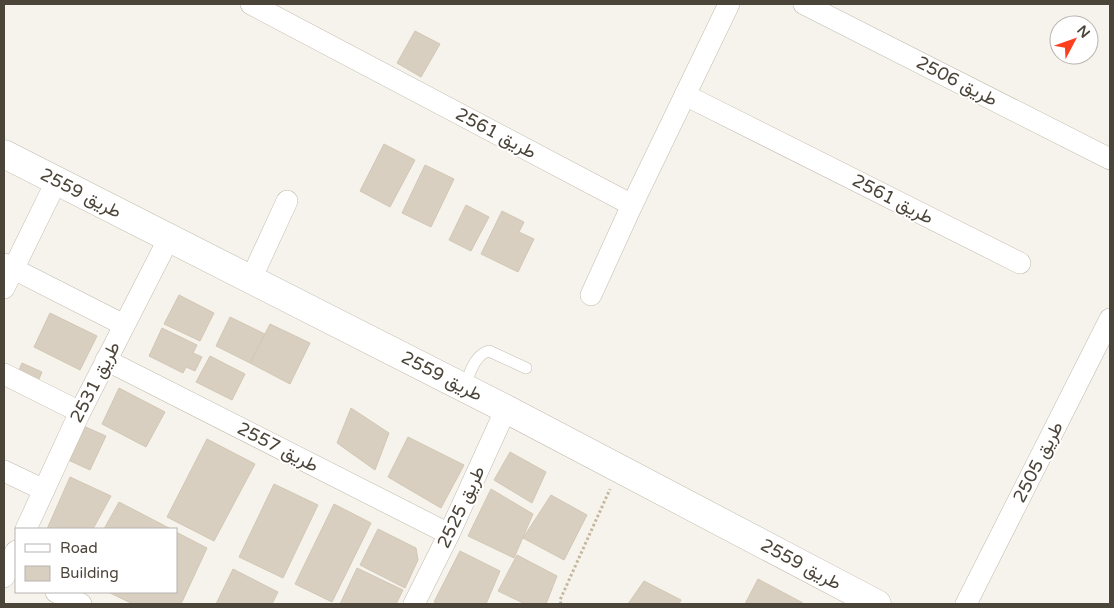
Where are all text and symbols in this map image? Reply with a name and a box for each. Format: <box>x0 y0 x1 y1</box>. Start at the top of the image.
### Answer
north arrow <box>1049 15 1099 65</box>
text: N <box>1073 22 1094 42</box>
street label: طريق 2506 <box>913 51 1001 111</box>
street label: طريق 2561 <box>452 103 540 163</box>
street label: طريق 2559 <box>37 163 125 223</box>
street label: طريق 2561 <box>849 169 937 229</box>
street label: طريق 2531 <box>65 338 125 426</box>
street label: طريق 2559 <box>398 346 486 406</box>
street label: طريق 2557 <box>234 417 322 477</box>
street label: طريق 2505 <box>1008 418 1068 506</box>
street label: طريق 2525 <box>432 462 490 552</box>
legend <box>15 528 178 593</box>
street label: طريق 2559 <box>757 534 845 594</box>
text: Road <box>60 539 98 557</box>
text: Building <box>60 564 119 582</box>

